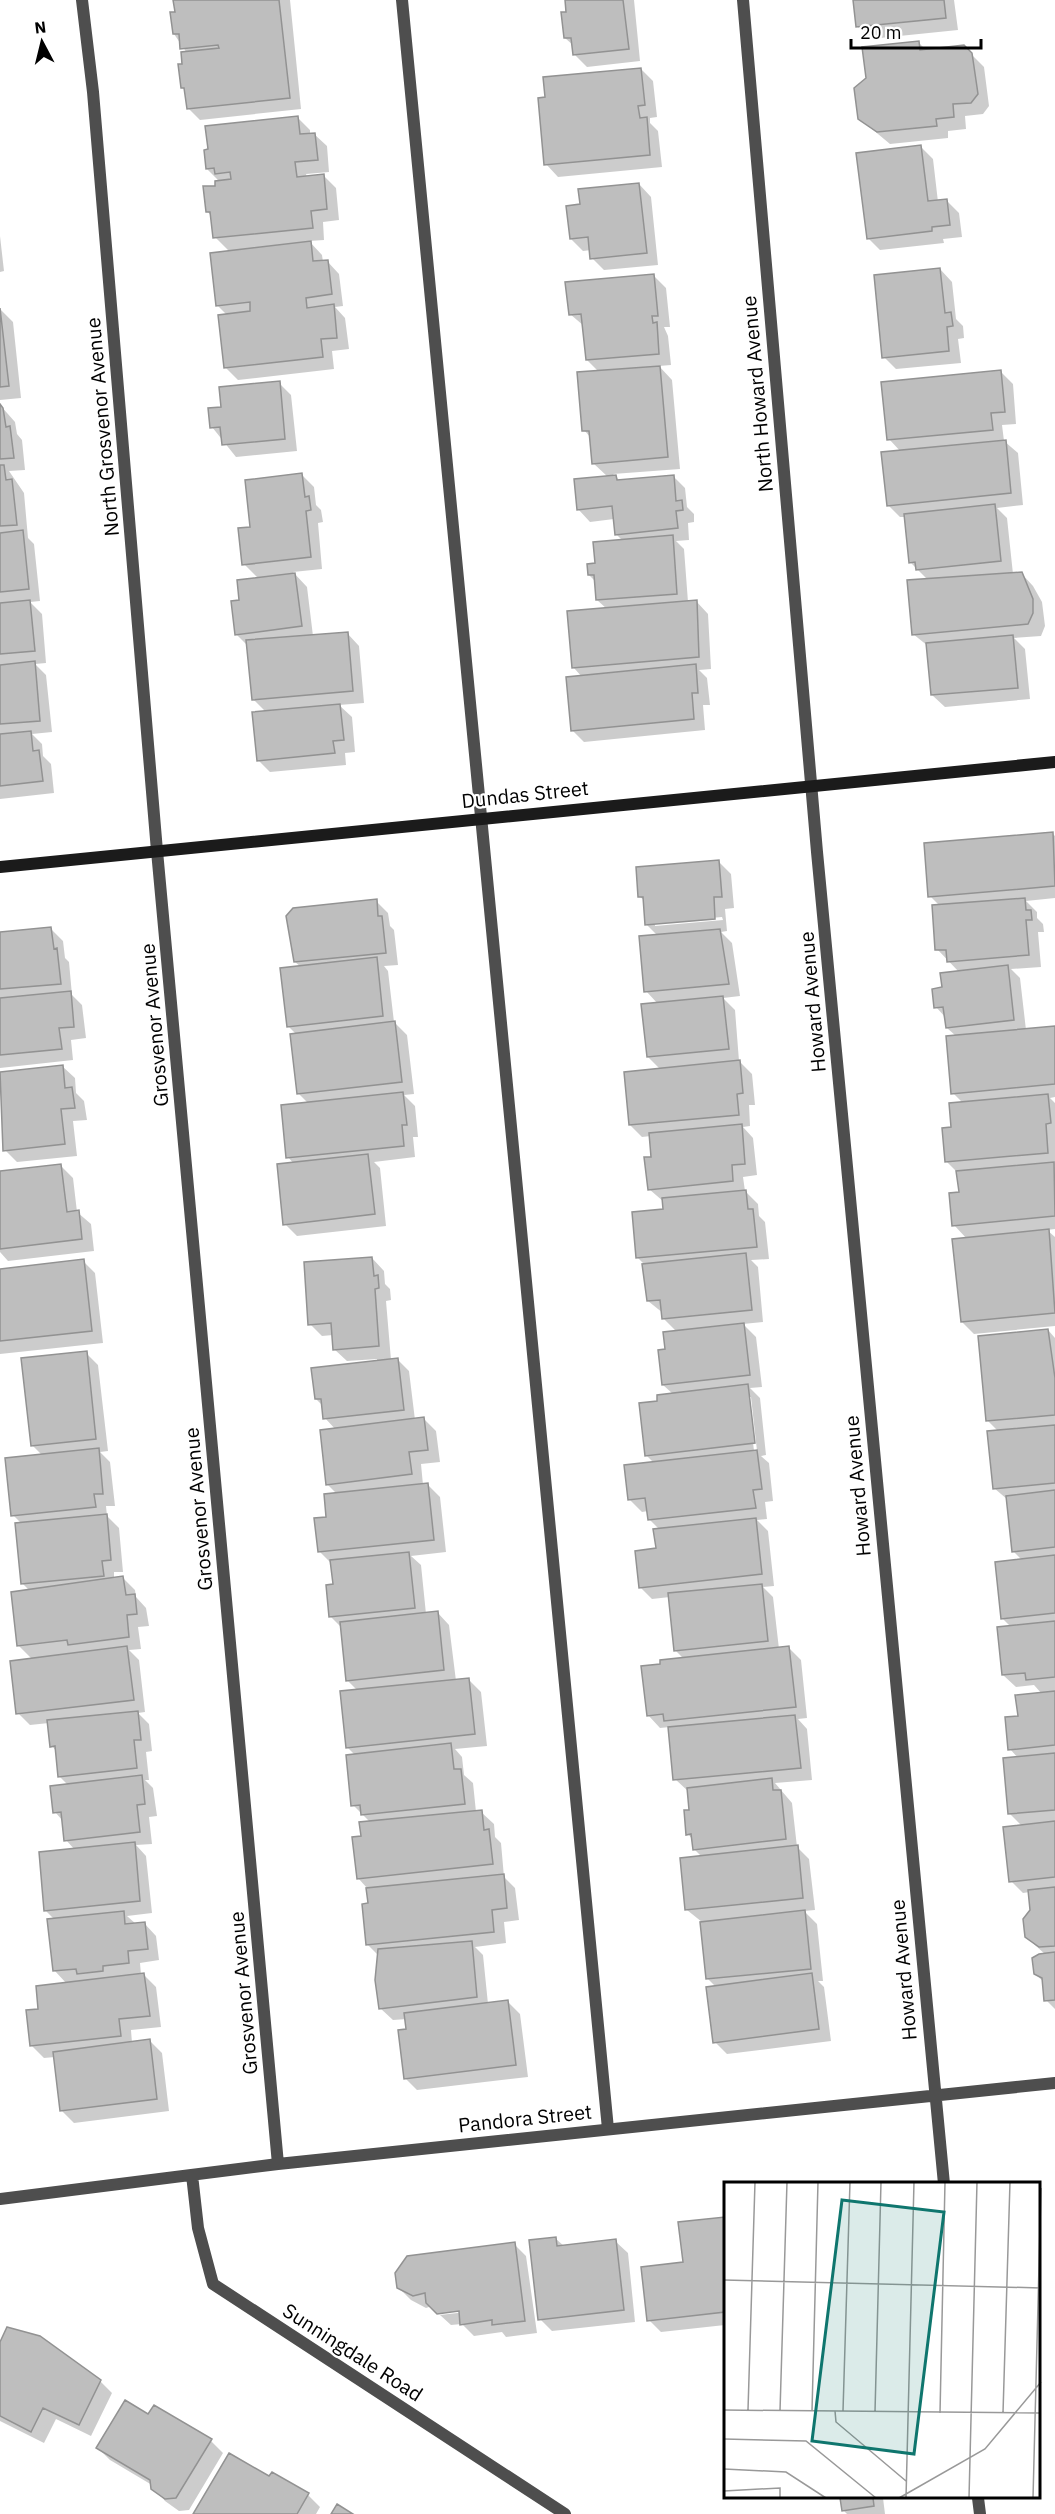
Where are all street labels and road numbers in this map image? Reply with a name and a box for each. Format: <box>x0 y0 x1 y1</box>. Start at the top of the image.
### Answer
street label: North Howard Avenue <box>735 295 779 493</box>
street label: North Grosvenor Avenue <box>79 316 125 538</box>
street label: Dundas Street <box>460 774 590 814</box>
street label: Howard Avenue <box>792 930 832 1074</box>
street label: Grosvenor Avenue <box>133 942 175 1108</box>
street label: Howard Avenue <box>837 1414 877 1558</box>
street label: Grosvenor Avenue <box>177 1426 219 1592</box>
street label: Howard Avenue <box>883 1898 923 2042</box>
street label: Grosvenor Avenue <box>222 1910 264 2076</box>
street label: Pandora Street <box>457 2098 593 2138</box>
street label: Sunningdale Road <box>278 2297 428 2407</box>

